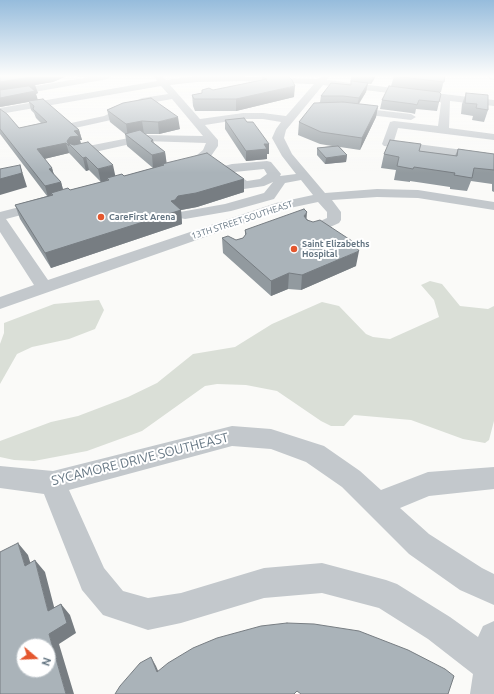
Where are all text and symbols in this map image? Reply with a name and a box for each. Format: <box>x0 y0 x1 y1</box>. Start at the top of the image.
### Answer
street label: 13TH STREET SOUTHEAST <box>190 198 294 242</box>
marker: CareFirst Arena <box>96 212 106 222</box>
place label: CareFirst Arena <box>109 212 175 222</box>
place label: Saint Elizabeths Hospital <box>302 239 370 260</box>
marker: Saint Elizabeths Hospital <box>289 244 299 254</box>
street label: SYCAMORE DRIVE SOUTHEAST <box>50 429 230 489</box>
north arrow <box>16 638 56 678</box>
text: N <box>39 656 53 667</box>

